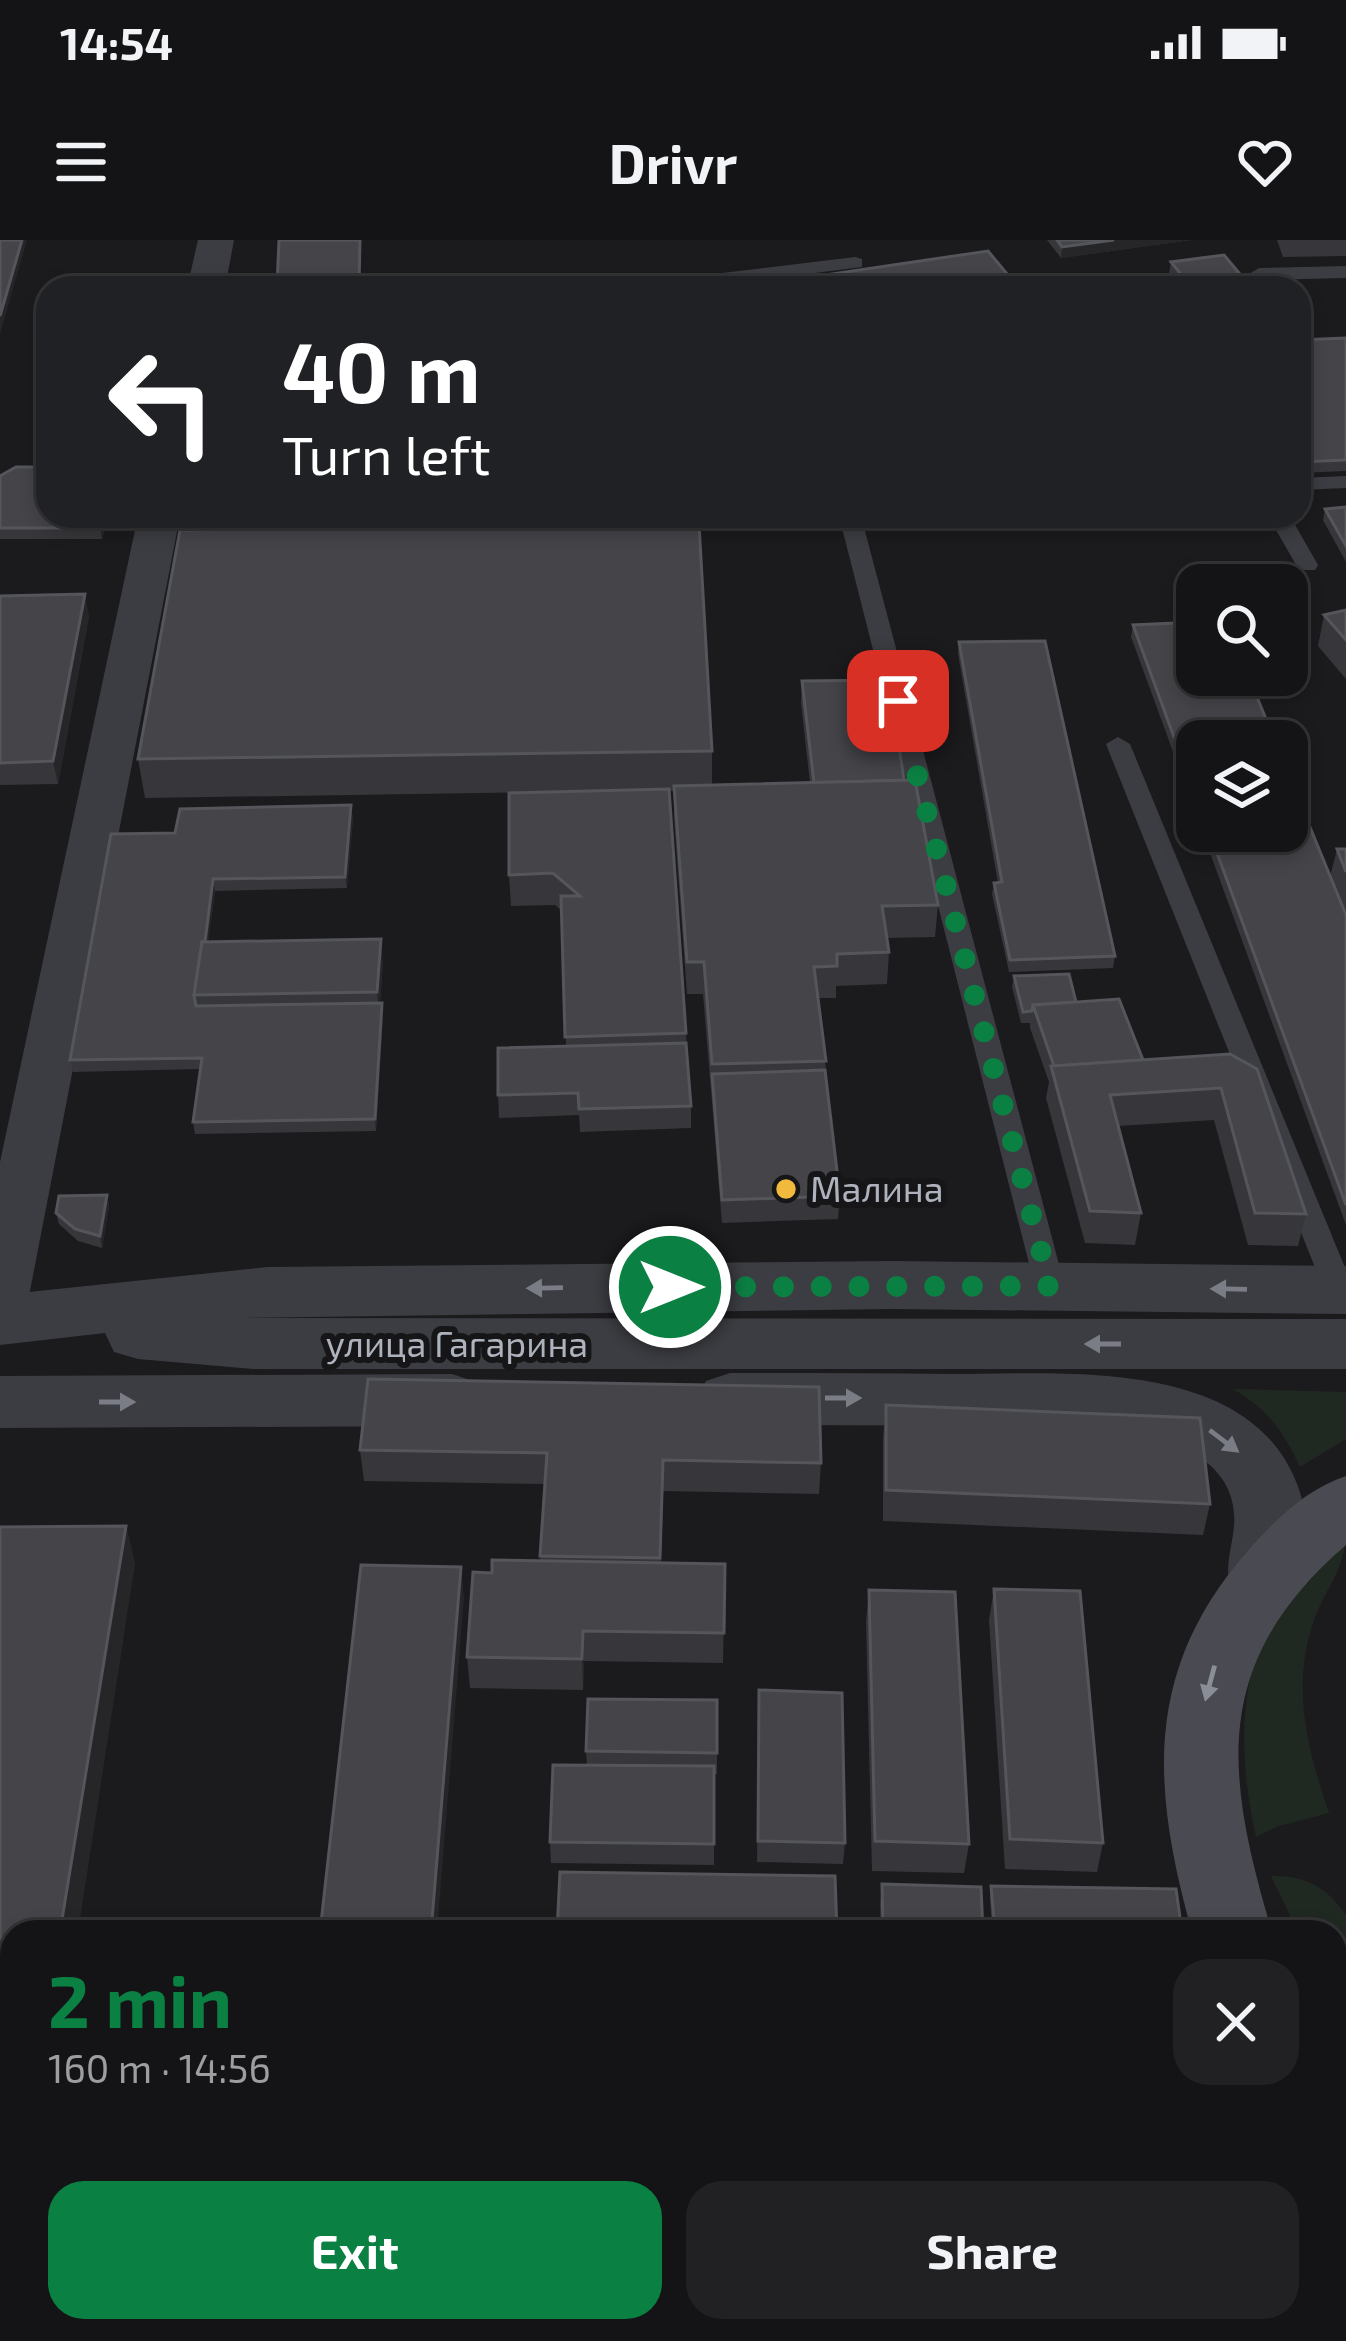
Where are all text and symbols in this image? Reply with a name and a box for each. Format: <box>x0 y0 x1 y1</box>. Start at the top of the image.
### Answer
text: 14:54 <box>60 15 173 69</box>
icon: menu <box>48 129 114 195</box>
icon: heart <box>1232 129 1298 195</box>
text: Drivr <box>609 130 737 195</box>
text: 40 m <box>282 319 481 420</box>
icon: left <box>84 324 240 480</box>
text: Turn left <box>282 421 491 486</box>
map controls <box>1176 564 1308 852</box>
button: search <box>1176 564 1308 696</box>
pin <box>847 650 949 752</box>
icon: arrive <box>865 668 931 734</box>
button: layers <box>1176 720 1308 852</box>
place label: Малина <box>810 1166 944 1209</box>
marker: Малина <box>773 1176 799 1202</box>
position arrow <box>607 1224 733 1350</box>
one-way arrow <box>525 1278 563 1298</box>
one-way arrow <box>1209 1279 1247 1299</box>
street label: улица Гагарина <box>326 1321 588 1365</box>
one-way arrow <box>1083 1334 1121 1354</box>
one-way arrow <box>825 1388 863 1408</box>
one-way arrow <box>99 1392 137 1412</box>
one-way arrow <box>1208 1428 1240 1452</box>
one-way arrow <box>1200 1665 1219 1702</box>
text: 2 min <box>48 1956 232 2042</box>
button: close <box>1173 1959 1299 2085</box>
text: 160 m · 14:56 <box>48 2044 271 2091</box>
button: Exit <box>48 2181 662 2319</box>
button: Share <box>686 2181 1299 2319</box>

